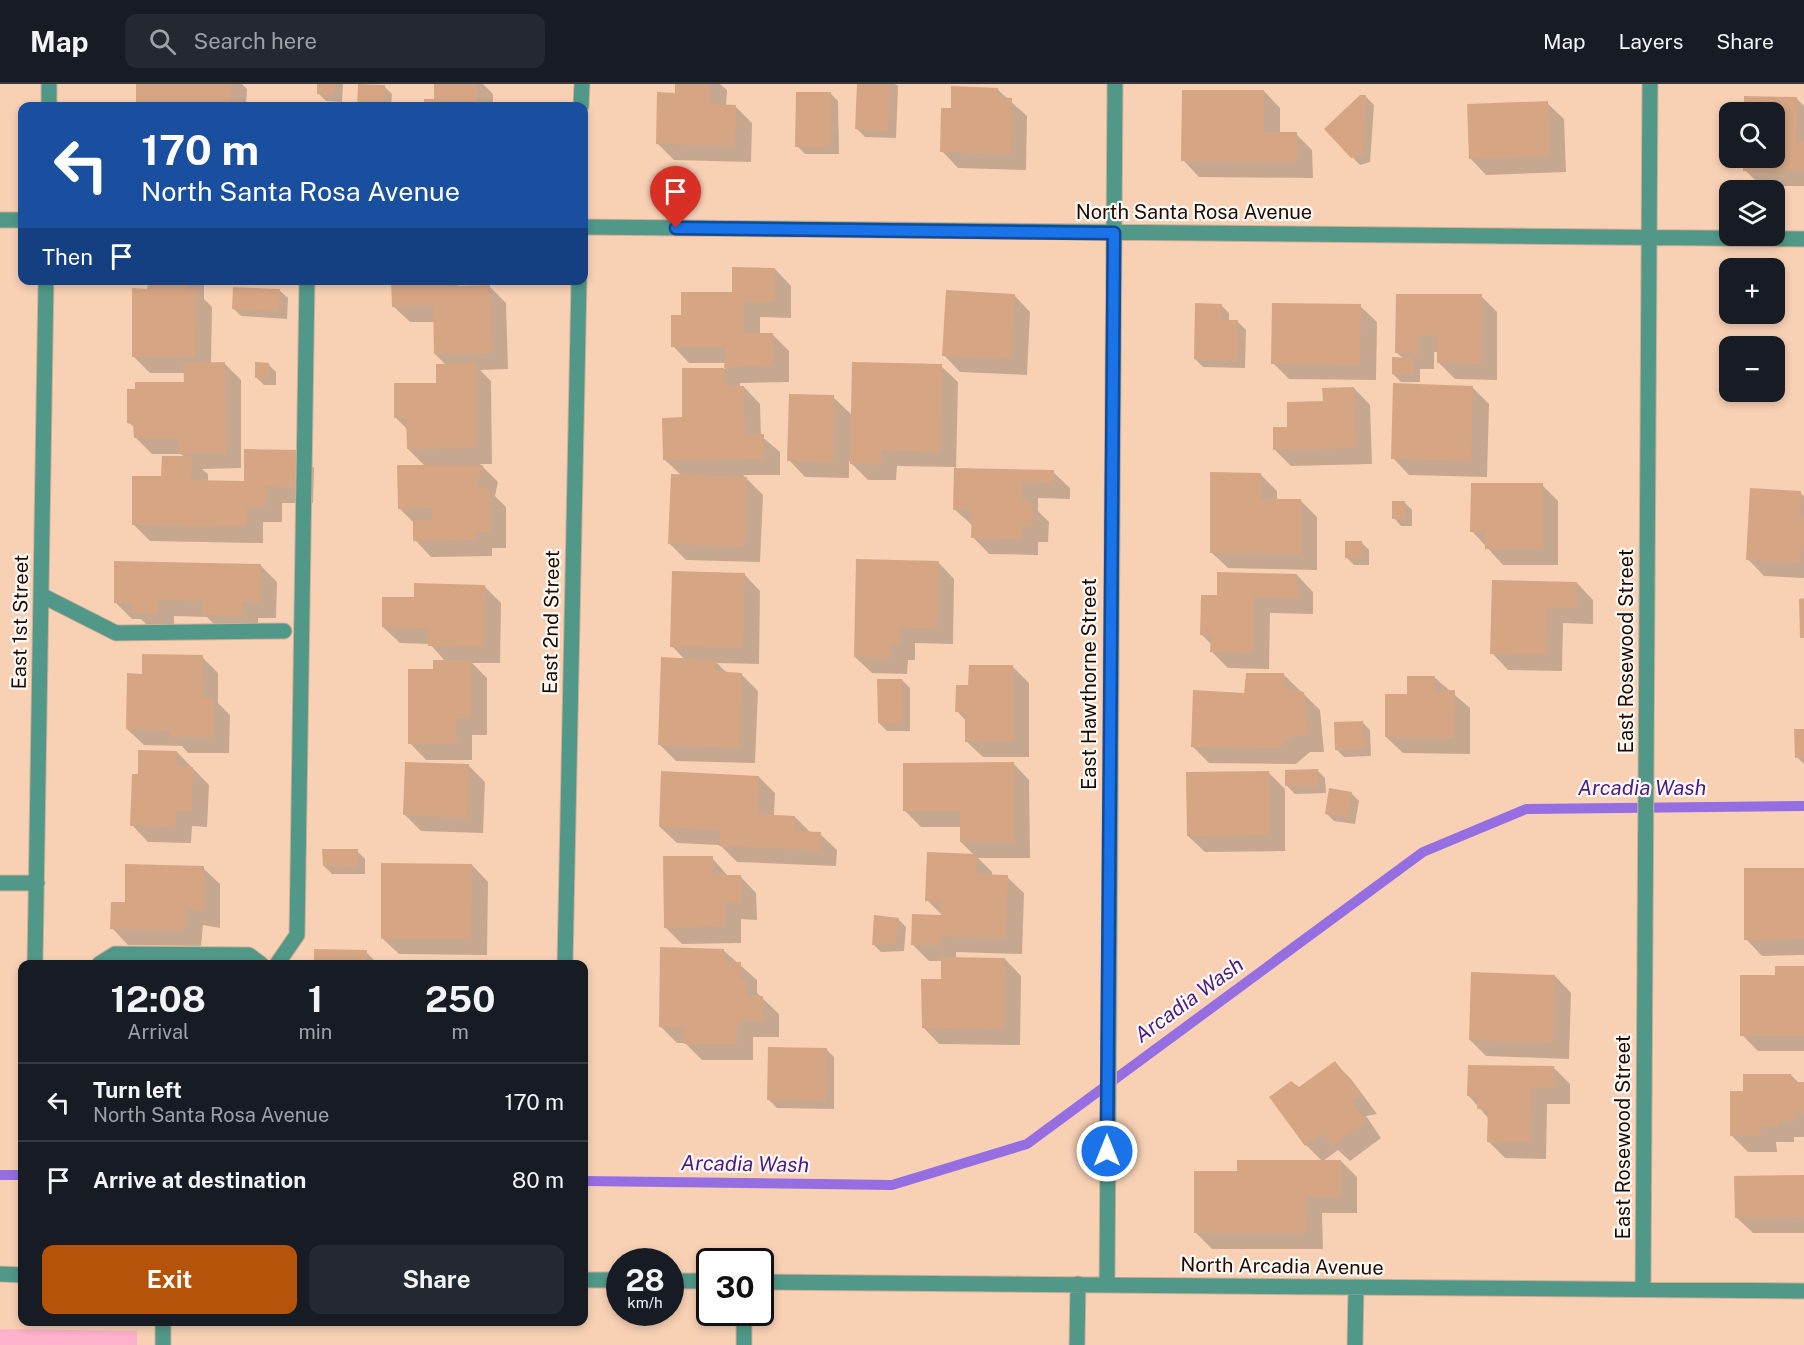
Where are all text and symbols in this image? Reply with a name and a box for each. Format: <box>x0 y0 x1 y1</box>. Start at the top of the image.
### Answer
search box <box>125 14 545 68</box>
text: Map <box>30 25 89 58</box>
icon: search <box>146 25 179 58</box>
text: Search here <box>194 28 317 54</box>
text: Map <box>1543 29 1586 54</box>
text: Layers <box>1619 29 1683 54</box>
text: Share <box>1716 29 1774 54</box>
map controls <box>1719 102 1785 402</box>
button: search <box>1719 102 1785 168</box>
text: 170 m <box>141 125 259 174</box>
icon: left <box>42 126 120 204</box>
pin <box>650 166 701 228</box>
text: North Santa Rosa Avenue <box>141 175 460 207</box>
icon: arrive <box>659 175 692 208</box>
button: layers <box>1719 180 1785 246</box>
street label: North Santa Rosa Avenue <box>1076 200 1312 224</box>
icon: arrive <box>105 240 138 273</box>
text: Then <box>42 244 93 270</box>
button: + <box>1719 258 1785 324</box>
button: − <box>1719 336 1785 402</box>
street label: East Rosewood Street <box>1614 549 1638 753</box>
street label: East 2nd Street <box>538 550 564 694</box>
street label: East 1st Street <box>7 554 33 690</box>
street label: East Hawthorne Street <box>1077 578 1101 790</box>
water label: Arcadia Wash <box>1578 775 1706 800</box>
water label: Arcadia Wash <box>1129 952 1248 1047</box>
text: 12:08 <box>111 978 206 1020</box>
text: 1 <box>308 978 323 1020</box>
text: 250 <box>425 978 495 1020</box>
text: Arrival <box>127 1020 189 1044</box>
text: min <box>298 1020 332 1044</box>
text: m <box>452 1020 469 1044</box>
street label: East Rosewood Street <box>1611 1035 1635 1239</box>
text: Turn left <box>93 1077 182 1103</box>
icon: left <box>42 1086 75 1119</box>
text: 170 m <box>504 1089 564 1115</box>
text: North Santa Rosa Avenue <box>93 1103 329 1127</box>
position arrow <box>1075 1119 1139 1183</box>
water label: Arcadia Wash <box>681 1150 809 1177</box>
icon: arrive <box>42 1164 75 1197</box>
text: Arrive at destination <box>93 1167 306 1193</box>
text: 80 m <box>512 1167 564 1193</box>
button: Exit <box>42 1245 297 1314</box>
button: Share <box>309 1245 564 1314</box>
speed limit sign: 30 <box>696 1248 774 1326</box>
street label: North Arcadia Avenue <box>1180 1252 1384 1280</box>
text: 28 <box>625 1262 665 1298</box>
text: km/h <box>627 1294 663 1311</box>

